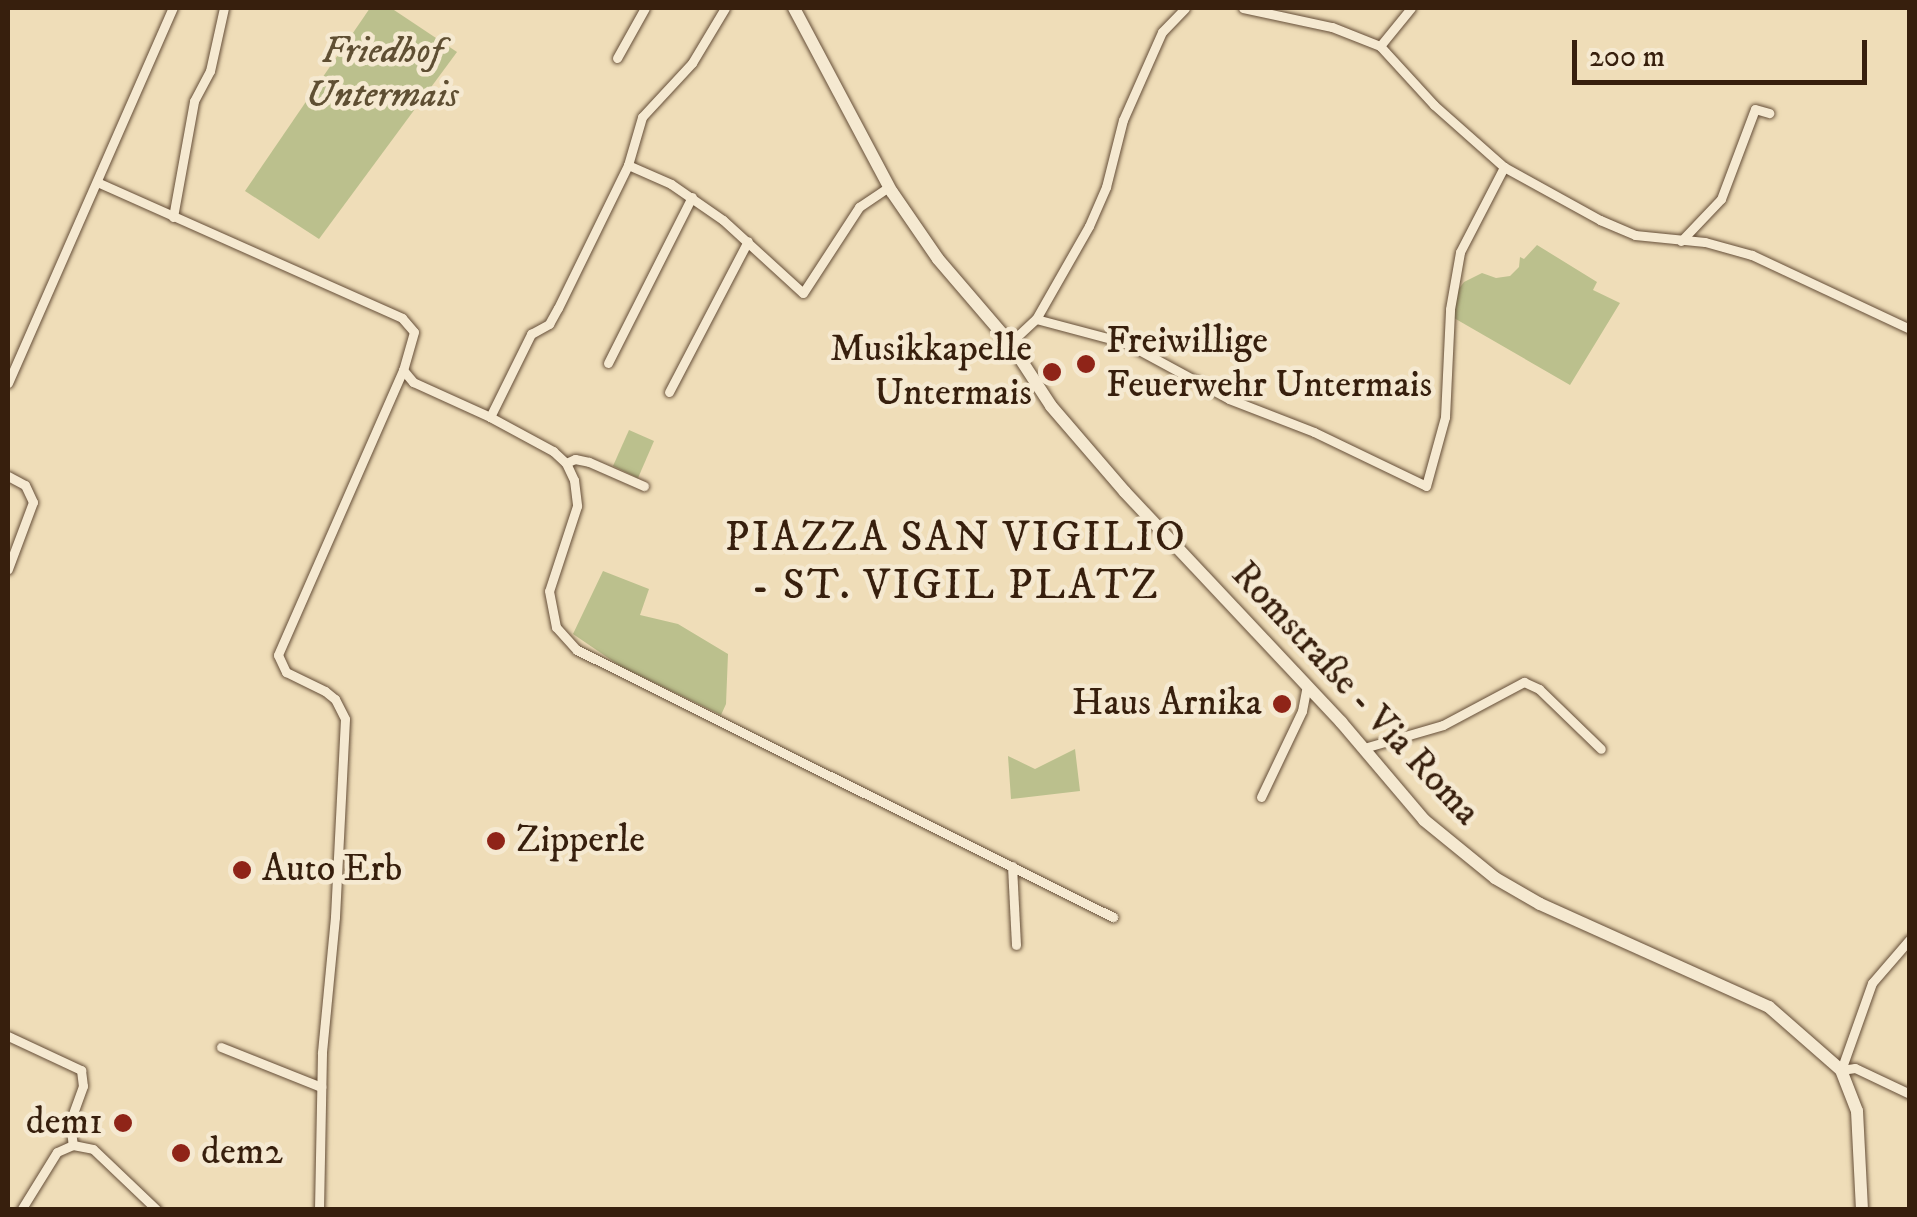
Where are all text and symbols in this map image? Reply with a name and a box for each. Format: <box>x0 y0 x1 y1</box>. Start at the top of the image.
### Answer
scale bar <box>1577 20 1872 82</box>
park label: Friedhof Untermais <box>305 29 459 118</box>
text: 200 m <box>1589 39 1665 76</box>
place label: Freiwillige Feuerwehr Untermais <box>1106 319 1432 408</box>
place label: Musikkapelle Untermais <box>830 327 1032 416</box>
marker: Freiwillige Feuerwehr Untermais <box>1075 353 1097 375</box>
marker: Musikkapelle Untermais <box>1041 361 1063 383</box>
district label: PIAZZA SAN VIGILIO - ST. VIGIL PLATZ <box>725 513 1187 612</box>
street label: Romstraße - Via Roma <box>1221 553 1489 835</box>
place label: Haus Arnika <box>1072 681 1262 727</box>
marker: Haus Arnika <box>1271 693 1293 715</box>
place label: Zipperle <box>516 818 645 864</box>
marker: Zipperle <box>485 830 507 852</box>
place label: Auto Erb <box>262 847 402 893</box>
marker: Auto Erb <box>231 859 253 881</box>
place label: dem1 <box>26 1100 103 1146</box>
marker: dem1 <box>112 1112 134 1134</box>
place label: dem2 <box>201 1130 283 1176</box>
marker: dem2 <box>170 1142 192 1164</box>

